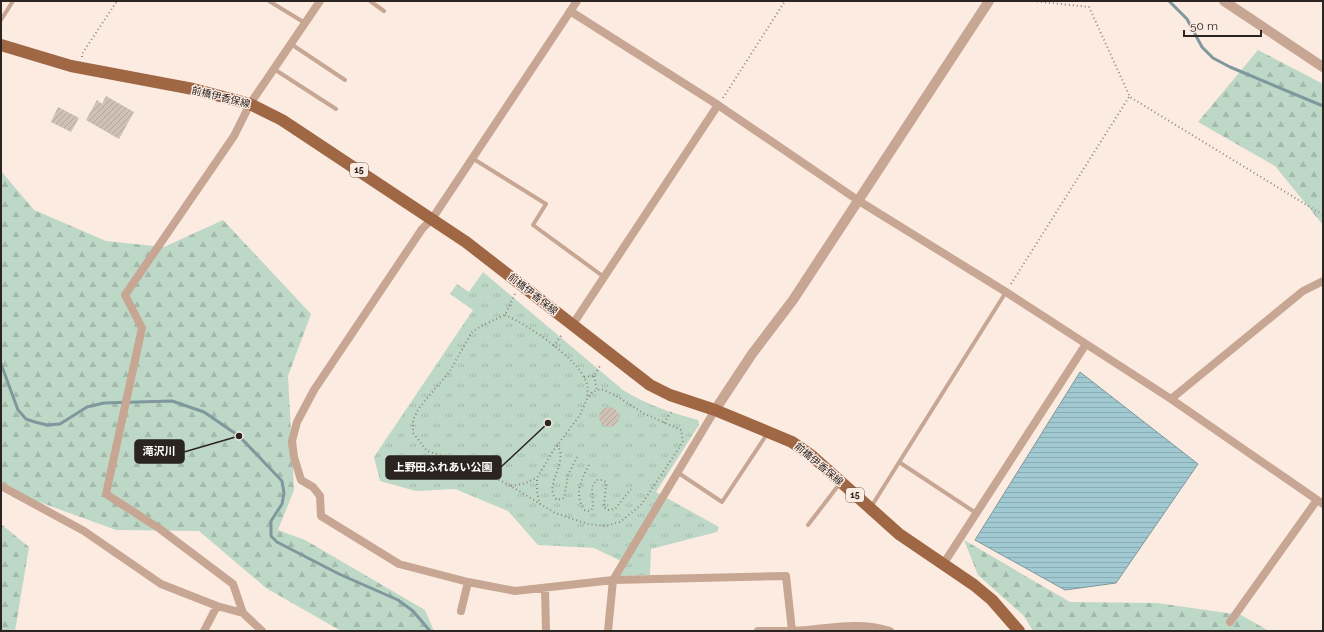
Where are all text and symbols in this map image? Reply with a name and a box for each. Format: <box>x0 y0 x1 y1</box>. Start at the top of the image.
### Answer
scale bar <box>1184 12 1261 38</box>
text: 50 m <box>1190 19 1218 33</box>
street label: 前橋伊香保線 <box>191 84 251 110</box>
road number: 15 <box>350 163 368 177</box>
street label: 前橋伊香保線 <box>506 271 560 317</box>
callout: 滝沢川 <box>135 440 184 463</box>
street label: 前橋伊香保線 <box>792 441 846 487</box>
text: 滝沢川 <box>143 445 176 458</box>
callout: 上野田ふれあい公園 <box>386 456 501 479</box>
text: 上野田ふれあい公園 <box>394 461 493 474</box>
road number: 15 <box>846 488 864 502</box>

